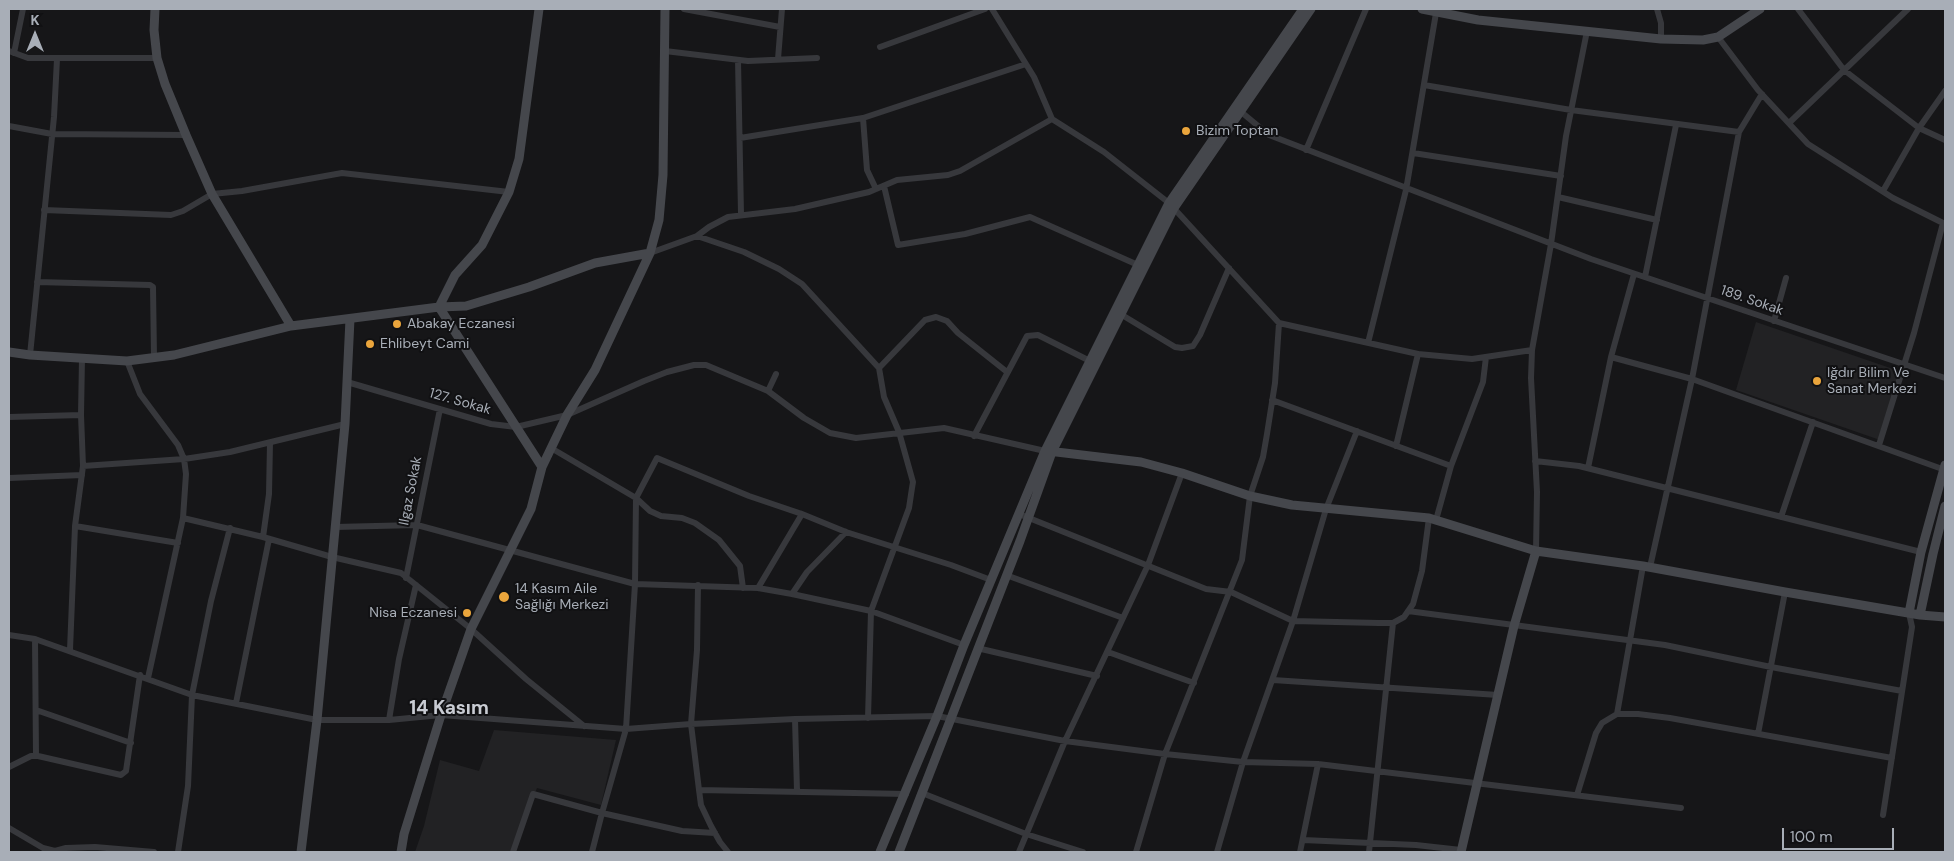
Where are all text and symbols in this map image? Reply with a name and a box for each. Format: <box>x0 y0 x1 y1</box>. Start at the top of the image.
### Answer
north arrow <box>10 10 60 60</box>
text: K <box>30 11 40 29</box>
place label: Bizim Toptan <box>1196 123 1278 139</box>
marker: Bizim Toptan <box>1180 125 1192 137</box>
street label: 189. Sokak <box>1718 282 1786 320</box>
place label: Abakay Eczanesi <box>407 316 515 332</box>
marker: Abakay Eczanesi <box>391 318 403 330</box>
place label: Ehlibeyt Cami <box>380 336 469 352</box>
marker: Ehlibeyt Cami <box>364 338 376 350</box>
place label: Iğdır Bilim Ve Sanat Merkezi <box>1827 365 1917 398</box>
marker: Iğdır Bilim Ve Sanat Merkezi <box>1811 375 1823 387</box>
street label: 127. Sokak <box>427 385 493 419</box>
street label: Ilgaz Sokak <box>396 455 426 527</box>
place label: 14 Kasım Aile Sağlığı Merkezi <box>515 581 609 614</box>
marker: 14 Kasım Aile Sağlığı Merkezi <box>497 590 511 604</box>
place label: Nisa Eczanesi <box>369 605 457 621</box>
marker: Nisa Eczanesi <box>461 607 473 619</box>
district label: 14 Kasım <box>409 698 489 720</box>
scale bar <box>1784 818 1896 850</box>
text: 100 m <box>1790 827 1833 847</box>

